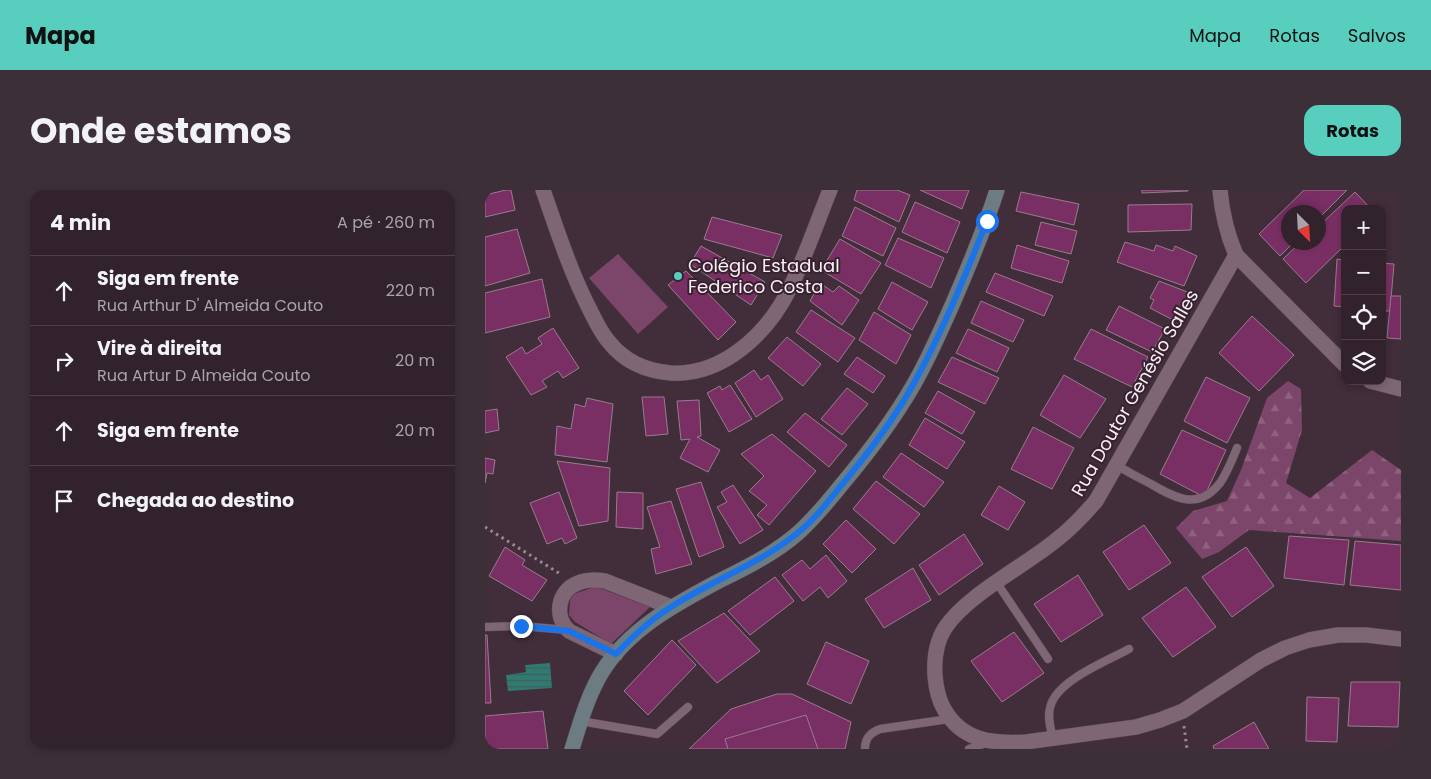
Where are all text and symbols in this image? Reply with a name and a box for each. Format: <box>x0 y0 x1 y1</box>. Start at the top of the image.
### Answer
text: Mapa <box>25 19 96 52</box>
text: Mapa <box>1189 23 1241 48</box>
text: Rotas <box>1269 23 1320 48</box>
text: Salvos <box>1348 23 1406 48</box>
button: Rotas <box>1304 105 1401 156</box>
text: Onde estamos <box>30 106 292 155</box>
north arrow <box>1281 205 1326 250</box>
map controls <box>1341 205 1386 385</box>
button: + <box>1341 205 1386 250</box>
text: 4 min <box>50 208 111 237</box>
route start <box>976 210 999 233</box>
text: A pé · 260 m <box>337 211 435 234</box>
button: − <box>1341 250 1386 295</box>
place label: Colégio Estadual Federico Costa <box>688 253 840 299</box>
text: Siga em frente <box>97 265 239 292</box>
marker: Colégio Estadual Federico Costa <box>672 270 684 282</box>
icon: ahead <box>50 277 78 305</box>
text: 220 m <box>386 279 435 302</box>
street label: Rua Doutor Genésio Salles <box>1065 285 1204 501</box>
text: Rua Arthur D' Almeida Couto <box>97 294 323 317</box>
button: locate <box>1341 295 1386 340</box>
text: Vire à direita <box>97 335 222 362</box>
button: layers <box>1341 340 1386 385</box>
icon: right <box>50 347 78 375</box>
text: 20 m <box>395 349 435 372</box>
text: Rua Artur D Almeida Couto <box>97 364 311 387</box>
icon: ahead <box>50 417 78 445</box>
text: Siga em frente <box>97 417 239 444</box>
text: 20 m <box>395 419 435 442</box>
icon: arrive <box>50 487 78 515</box>
text: Chegada ao destino <box>97 487 294 514</box>
route end <box>510 615 533 638</box>

